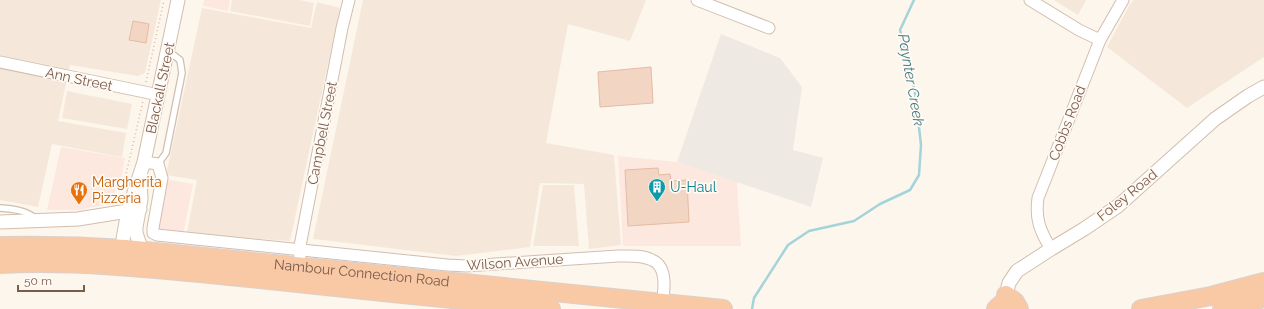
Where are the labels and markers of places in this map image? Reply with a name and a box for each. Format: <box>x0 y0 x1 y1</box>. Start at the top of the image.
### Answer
place label: Margherita Pizzeria <box>92 174 162 206</box>
building icon: U-Haul <box>647 177 667 202</box>
place label: U-Haul <box>670 179 717 195</box>
restaurant icon: Margherita Pizzeria <box>69 180 89 205</box>

